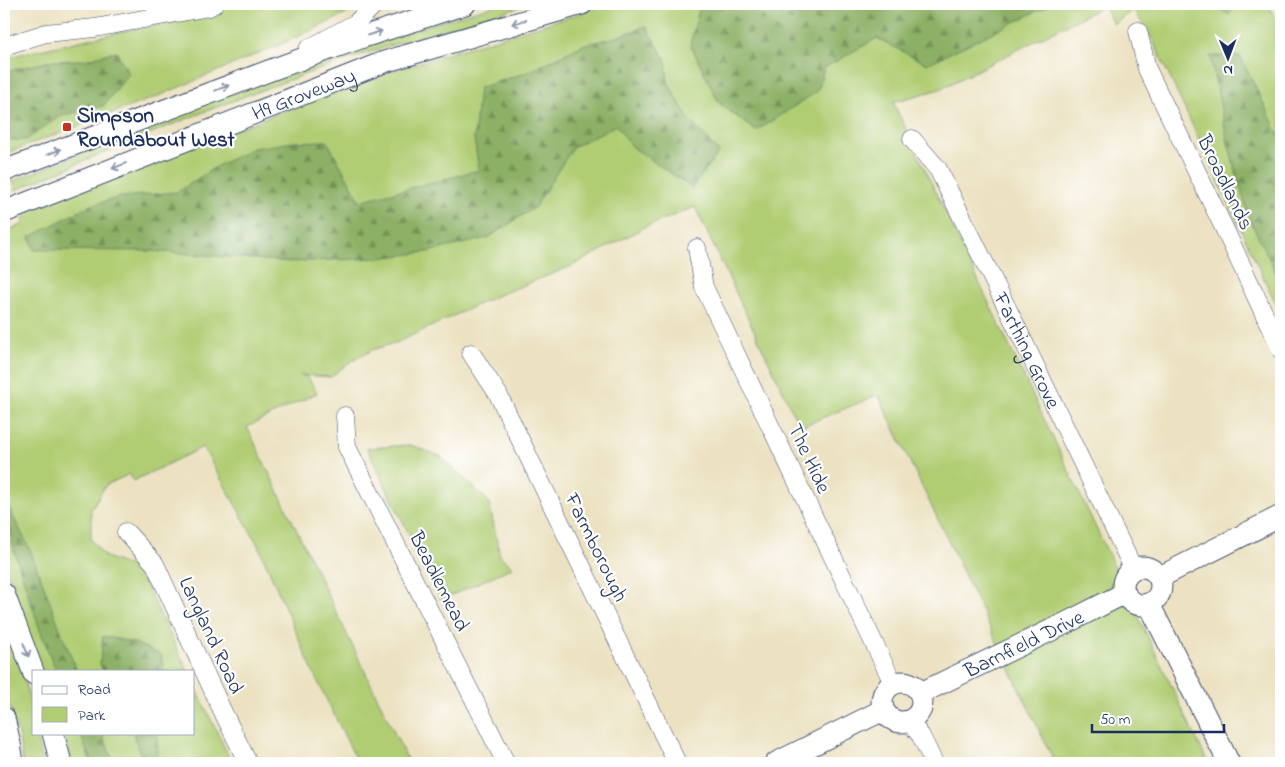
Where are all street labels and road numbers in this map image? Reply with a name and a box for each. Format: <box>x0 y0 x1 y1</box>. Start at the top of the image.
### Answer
street label: H9 Groveway <box>248 62 361 130</box>
street label: Broadlands <box>1188 129 1260 235</box>
street label: Farthing Grove <box>984 287 1067 415</box>
street label: The Hide <box>779 419 838 499</box>
street label: Farmborough <box>554 487 634 608</box>
street label: Beadlemead <box>400 526 476 637</box>
street label: Langland Road <box>168 572 250 700</box>
street label: Barnfield Drive <box>959 603 1090 687</box>

